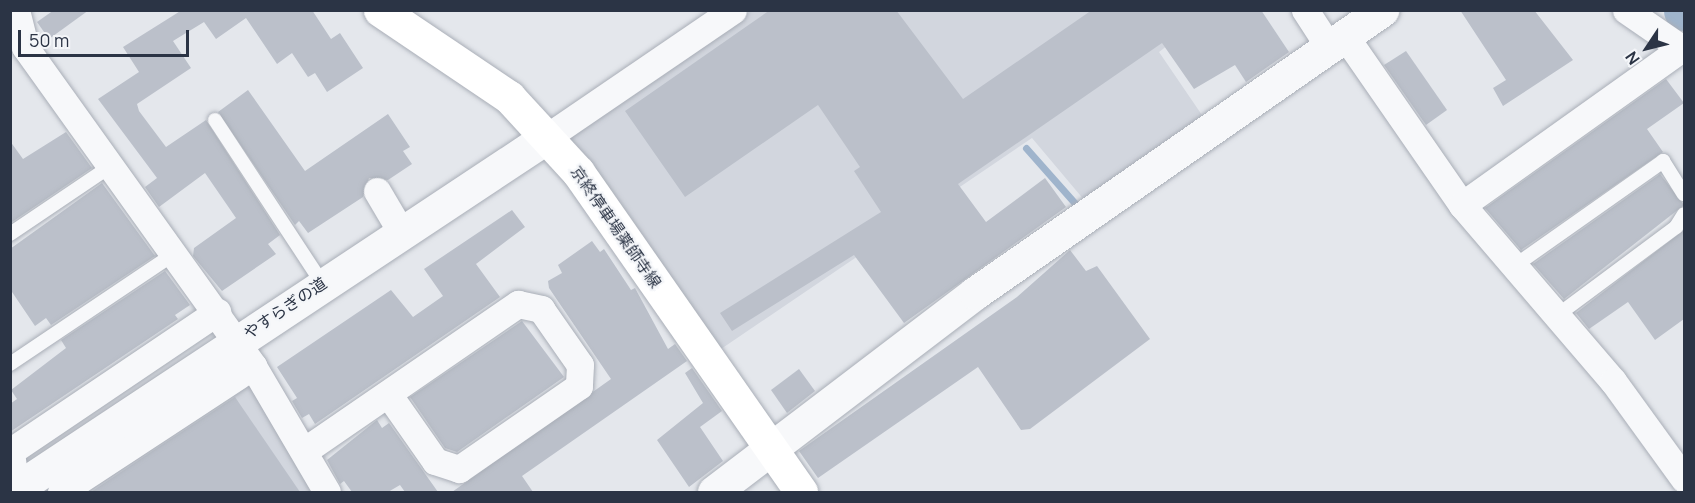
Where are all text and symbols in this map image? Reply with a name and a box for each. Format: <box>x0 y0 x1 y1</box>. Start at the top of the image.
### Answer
scale bar <box>21 18 192 56</box>
north arrow <box>1617 18 1677 78</box>
text: 50 m <box>29 28 69 52</box>
text: N <box>1620 47 1645 69</box>
street label: 京終停車場薬師寺線 <box>567 163 665 291</box>
street label: やすらぎの道 <box>240 273 330 343</box>

